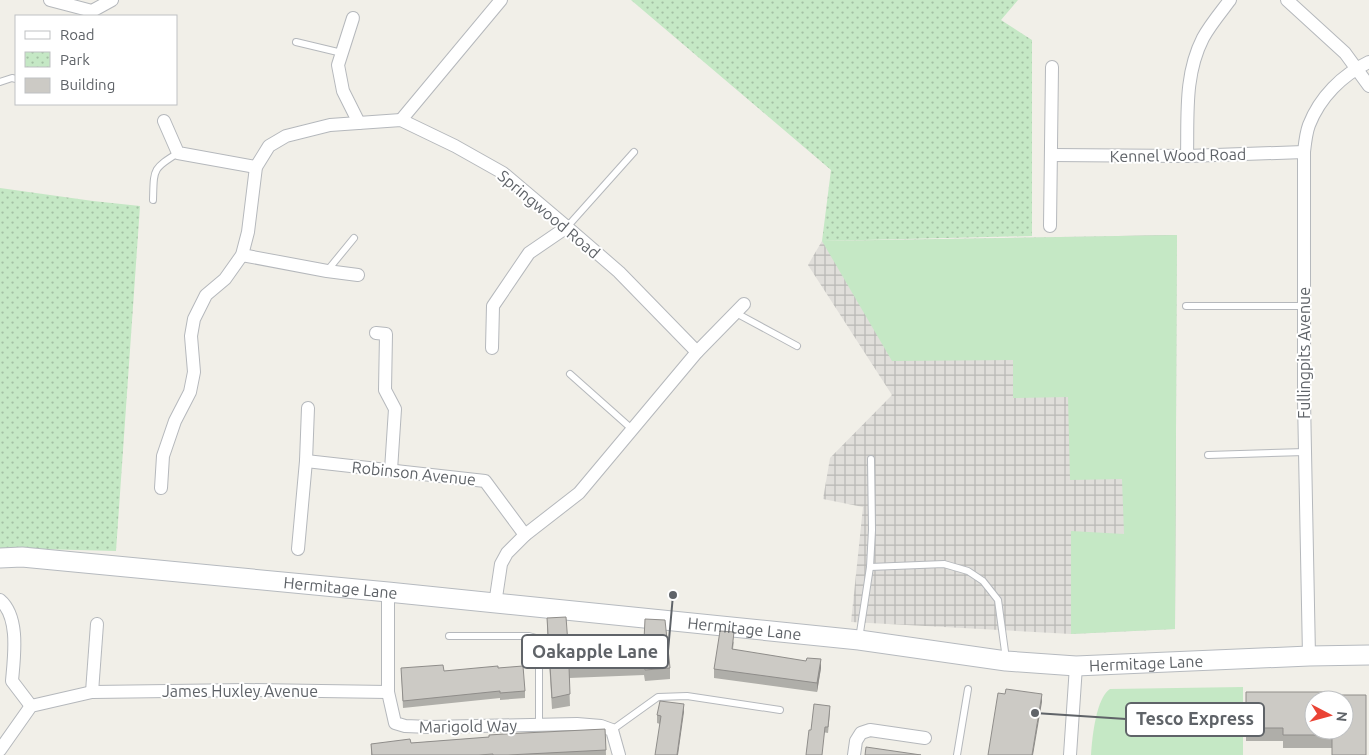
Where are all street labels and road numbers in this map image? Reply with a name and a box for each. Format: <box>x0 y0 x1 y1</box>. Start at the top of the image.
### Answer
street label: Kennel Wood Road <box>1110 145 1246 165</box>
street label: Springwood Road <box>495 166 603 262</box>
street label: Fullingpits Avenue <box>1295 287 1313 419</box>
street label: Robinson Avenue <box>351 458 477 488</box>
street label: Hermitage Lane <box>283 573 398 602</box>
street label: Hermitage Lane <box>687 614 802 643</box>
street label: Hermitage Lane <box>1089 652 1204 674</box>
street label: James Huxley Avenue <box>162 682 318 700</box>
street label: Marigold Way <box>419 716 518 736</box>

